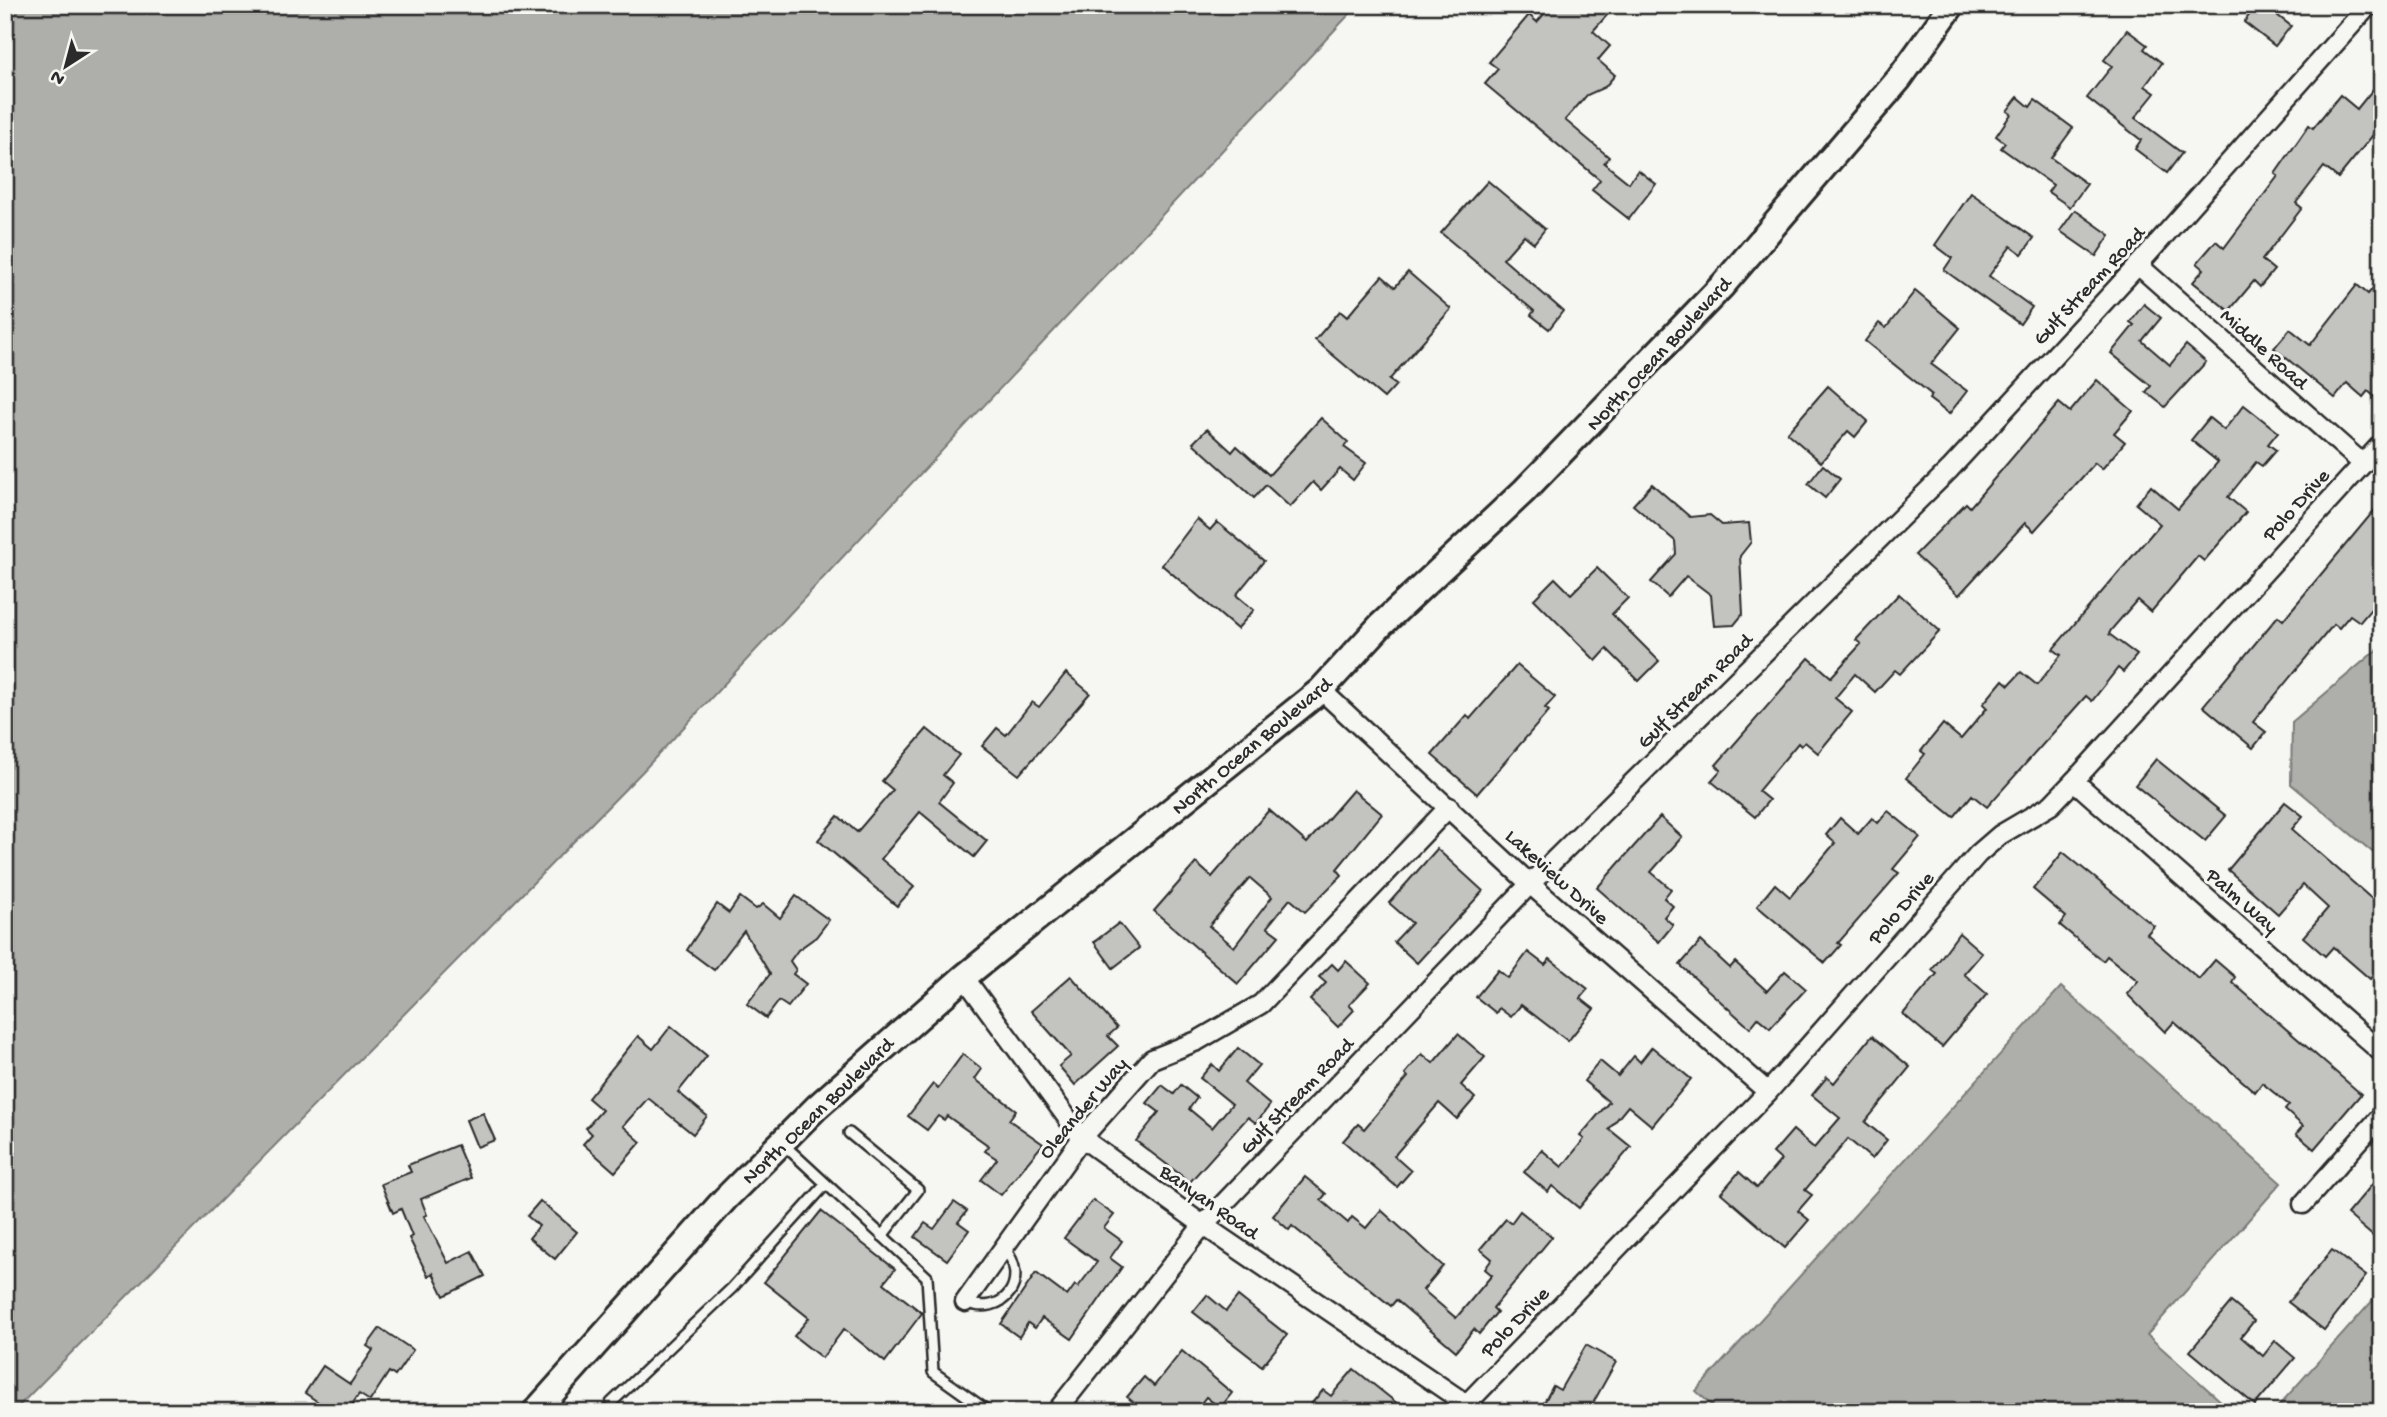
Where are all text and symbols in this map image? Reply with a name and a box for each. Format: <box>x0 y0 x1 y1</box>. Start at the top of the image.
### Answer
north arrow <box>32 32 102 102</box>
text: N <box>46 64 70 90</box>
street label: Gulf Stream Road <box>2029 222 2153 352</box>
street label: North Ocean Boulevard <box>1583 272 1740 438</box>
street label: Middle Road <box>2213 304 2313 398</box>
street label: Polo Drive <box>2258 464 2337 548</box>
street label: Gulf Stream Road <box>1633 628 1761 755</box>
street label: North Ocean Boulevard <box>1168 672 1340 822</box>
street label: Lakeview Drive <box>1499 825 1614 933</box>
street label: Palm Way <box>2199 864 2282 941</box>
street label: Polo Drive <box>1863 867 1942 952</box>
street label: North Ocean Boulevard <box>738 1032 902 1192</box>
street label: Gulf Stream Road <box>1236 1032 1362 1161</box>
street label: Oleander Way <box>1035 1053 1134 1165</box>
street label: Banyan Road <box>1153 1160 1264 1248</box>
street label: Polo Drive <box>1476 1282 1557 1365</box>

